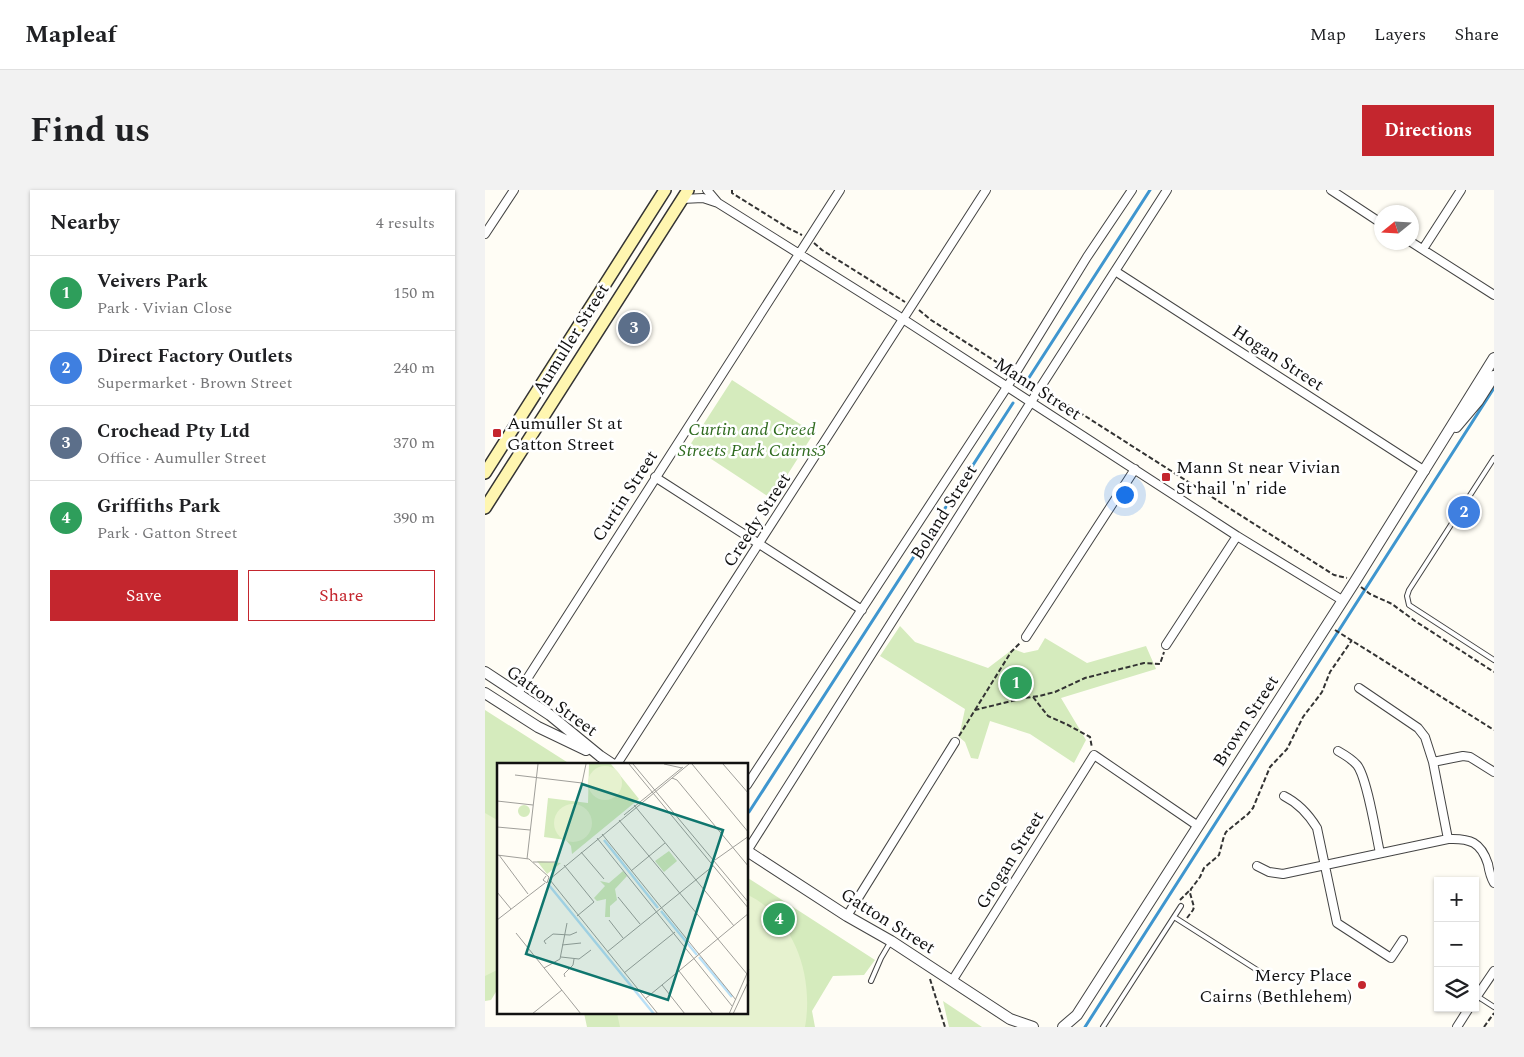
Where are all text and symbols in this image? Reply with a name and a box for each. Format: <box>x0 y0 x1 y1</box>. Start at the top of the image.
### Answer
text: Mapleaf <box>25 17 116 53</box>
text: Map <box>1310 21 1346 48</box>
text: Layers <box>1374 21 1426 48</box>
text: Share <box>1454 21 1499 48</box>
text: Find us <box>30 104 150 157</box>
button: Directions <box>1362 105 1494 156</box>
north arrow <box>1374 205 1419 250</box>
text: Nearby <box>50 207 120 239</box>
text: 4 results <box>376 211 435 235</box>
text: Veivers Park <box>97 267 208 296</box>
street label: Aumuller Street <box>526 278 616 400</box>
text: 1 <box>62 281 70 305</box>
text: 150 m <box>393 281 435 305</box>
text: Park · Vivian Close <box>97 296 232 320</box>
pin: 3 <box>618 309 650 347</box>
street label: Hogan Street <box>1227 318 1329 398</box>
text: Direct Factory Outlets <box>97 342 293 371</box>
street label: Mann Street <box>989 351 1087 427</box>
text: 2 <box>62 356 70 380</box>
text: 240 m <box>393 356 435 380</box>
text: Supermarket · Brown Street <box>97 371 292 395</box>
place label: Aumuller St at Gatton Street <box>507 410 623 458</box>
park label: Curtin and Creed Streets Park Cairns3 <box>678 416 826 464</box>
text: Crochead Pty Ltd <box>97 417 250 446</box>
marker: Aumuller St at Gatton Street <box>491 427 503 439</box>
text: 3 <box>62 431 70 455</box>
text: 370 m <box>393 431 435 455</box>
street label: Curtin Street <box>585 445 665 547</box>
text: Office · Aumuller Street <box>97 446 266 470</box>
place label: Mann St near Vivian St hail 'n' ride <box>1176 454 1340 502</box>
street label: Boland Street <box>904 459 984 565</box>
street label: Creedy Street <box>716 467 798 573</box>
marker: Mann St near Vivian St hail 'n' ride <box>1160 471 1172 483</box>
your location <box>1112 482 1138 508</box>
text: Griffiths Park <box>97 492 220 521</box>
pin: 2 <box>1448 493 1480 531</box>
text: 4 <box>62 506 70 530</box>
text: 390 m <box>393 506 435 530</box>
text: Park · Gatton Street <box>97 521 237 545</box>
button: Save <box>50 570 238 621</box>
button: Share <box>248 570 435 621</box>
street label: Gatton Street <box>501 659 603 743</box>
pin: 1 <box>1000 664 1032 702</box>
street label: Brown Street <box>1206 670 1286 772</box>
inset map <box>497 763 749 1014</box>
street label: Grogan Street <box>969 806 1051 914</box>
map controls <box>1434 877 1479 1012</box>
button: + <box>1434 877 1479 922</box>
street label: Gatton Street <box>835 881 941 961</box>
pin: 4 <box>763 900 795 938</box>
button: − <box>1434 922 1479 967</box>
place label: Mercy Place Cairns (Bethlehem) <box>1200 962 1352 1010</box>
button: layers <box>1434 967 1479 1012</box>
marker: Mercy Place Cairns (Bethlehem) <box>1356 979 1368 991</box>

